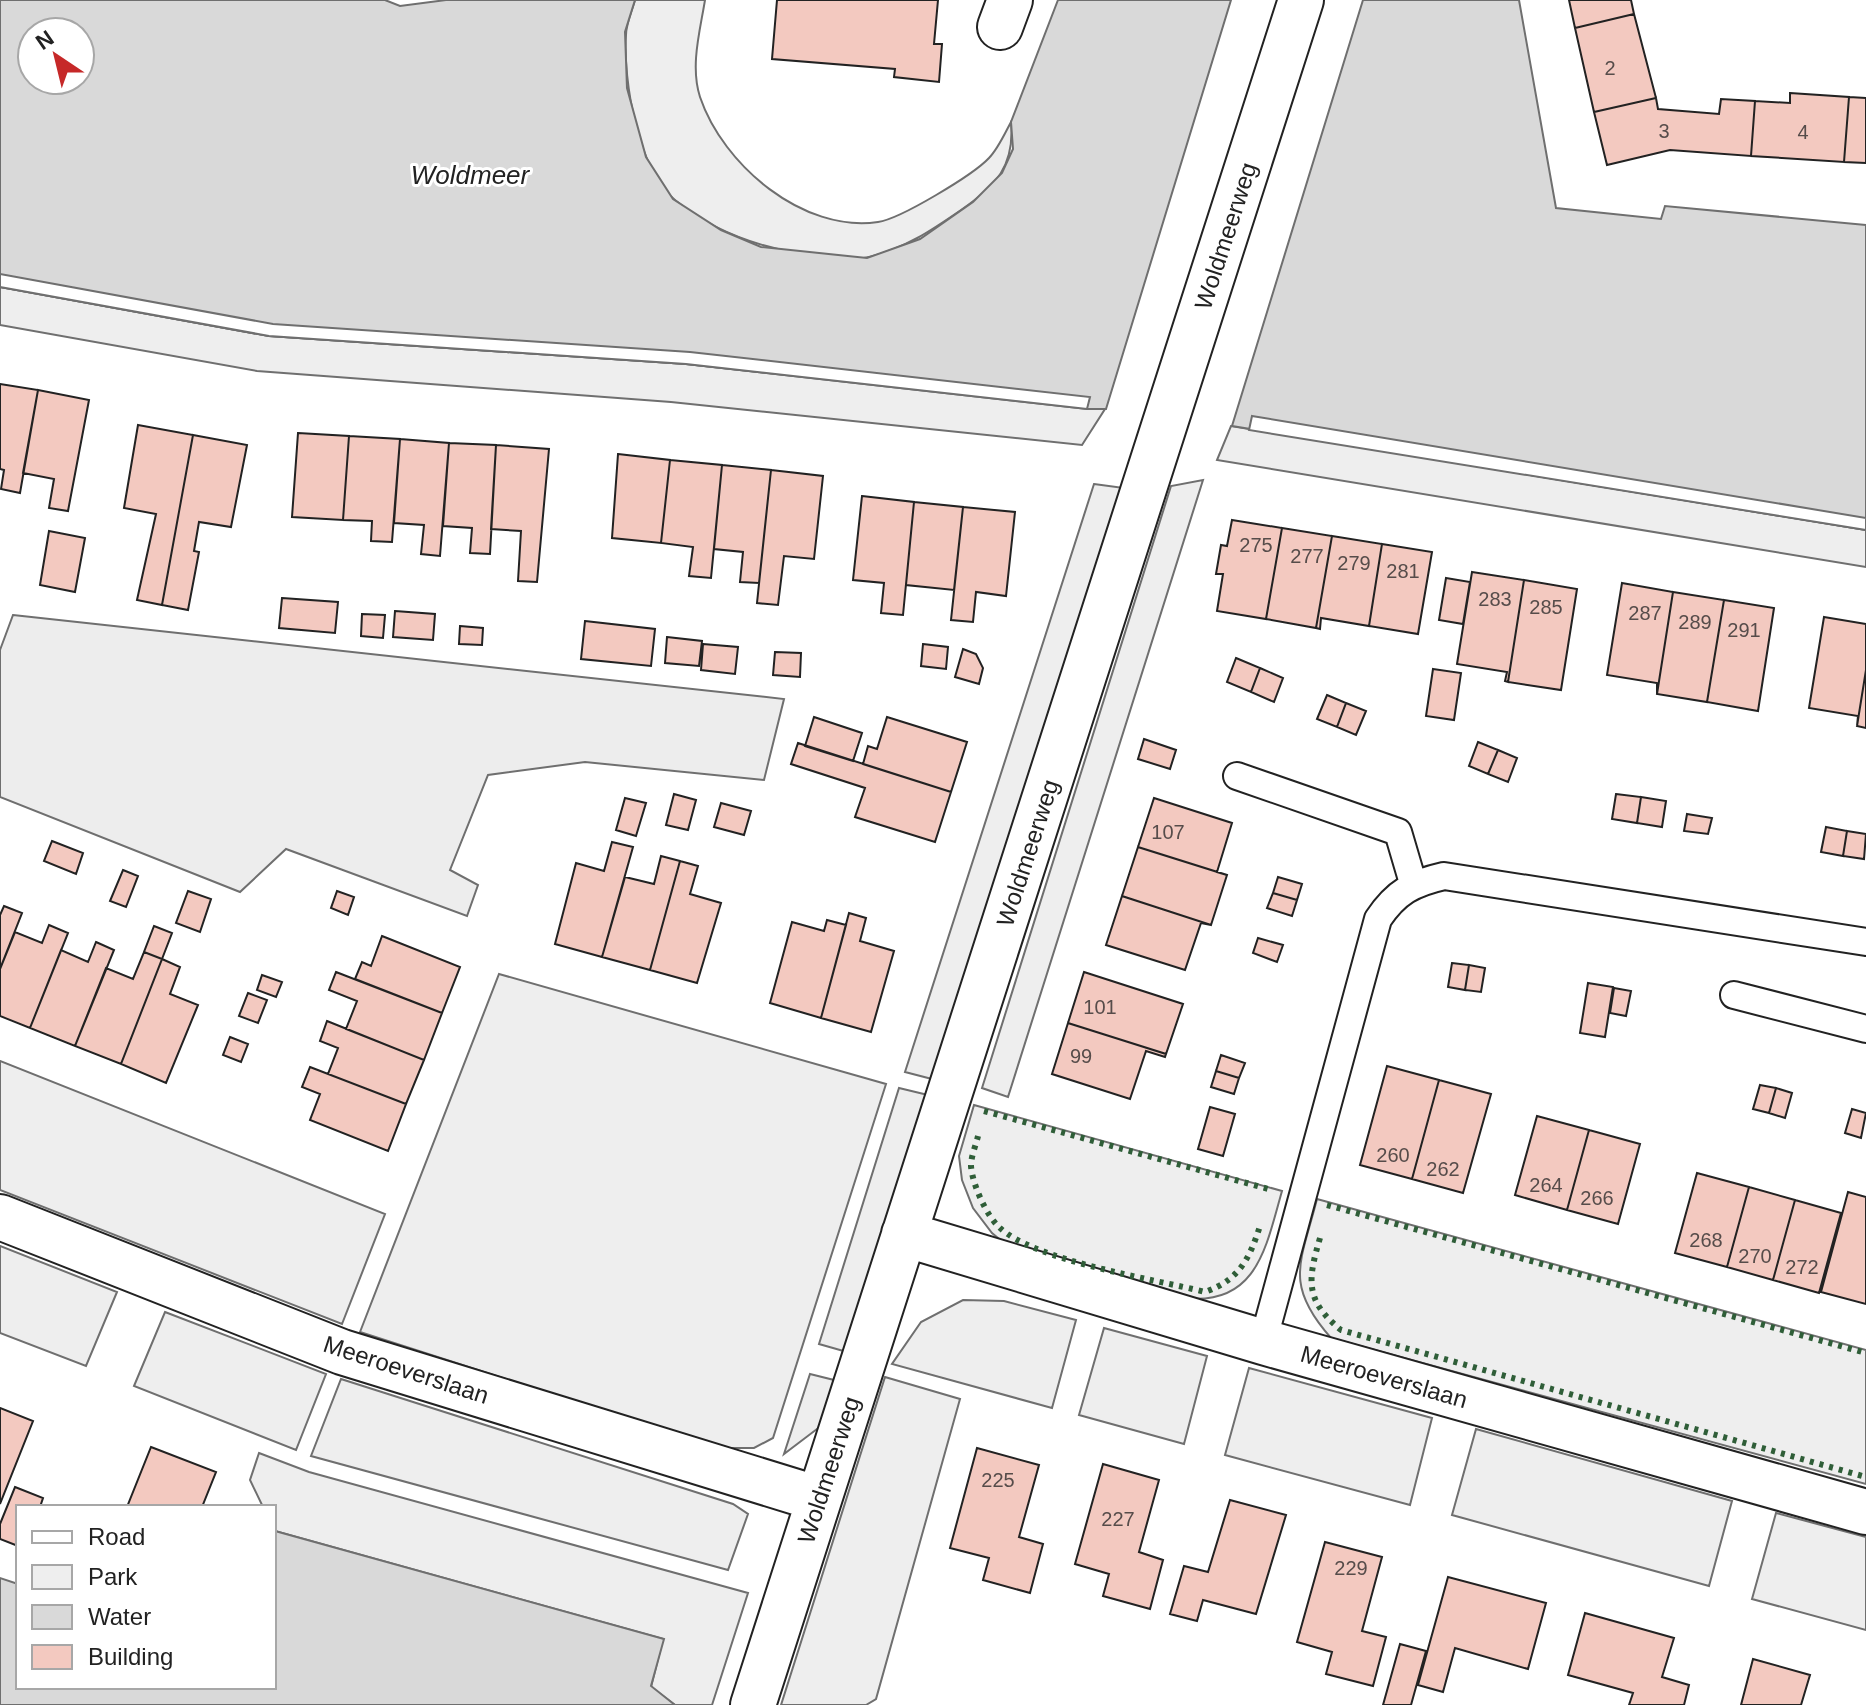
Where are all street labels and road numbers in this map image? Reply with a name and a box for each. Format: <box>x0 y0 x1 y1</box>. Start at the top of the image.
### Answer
street label: Woldmeerweg <box>1189 159 1262 313</box>
street label: Woldmeerweg <box>991 776 1064 930</box>
street label: Meeroeverslaan <box>320 1330 492 1409</box>
street label: Meeroeverslaan <box>1298 1340 1471 1413</box>
street label: Woldmeerweg <box>792 1393 865 1547</box>

